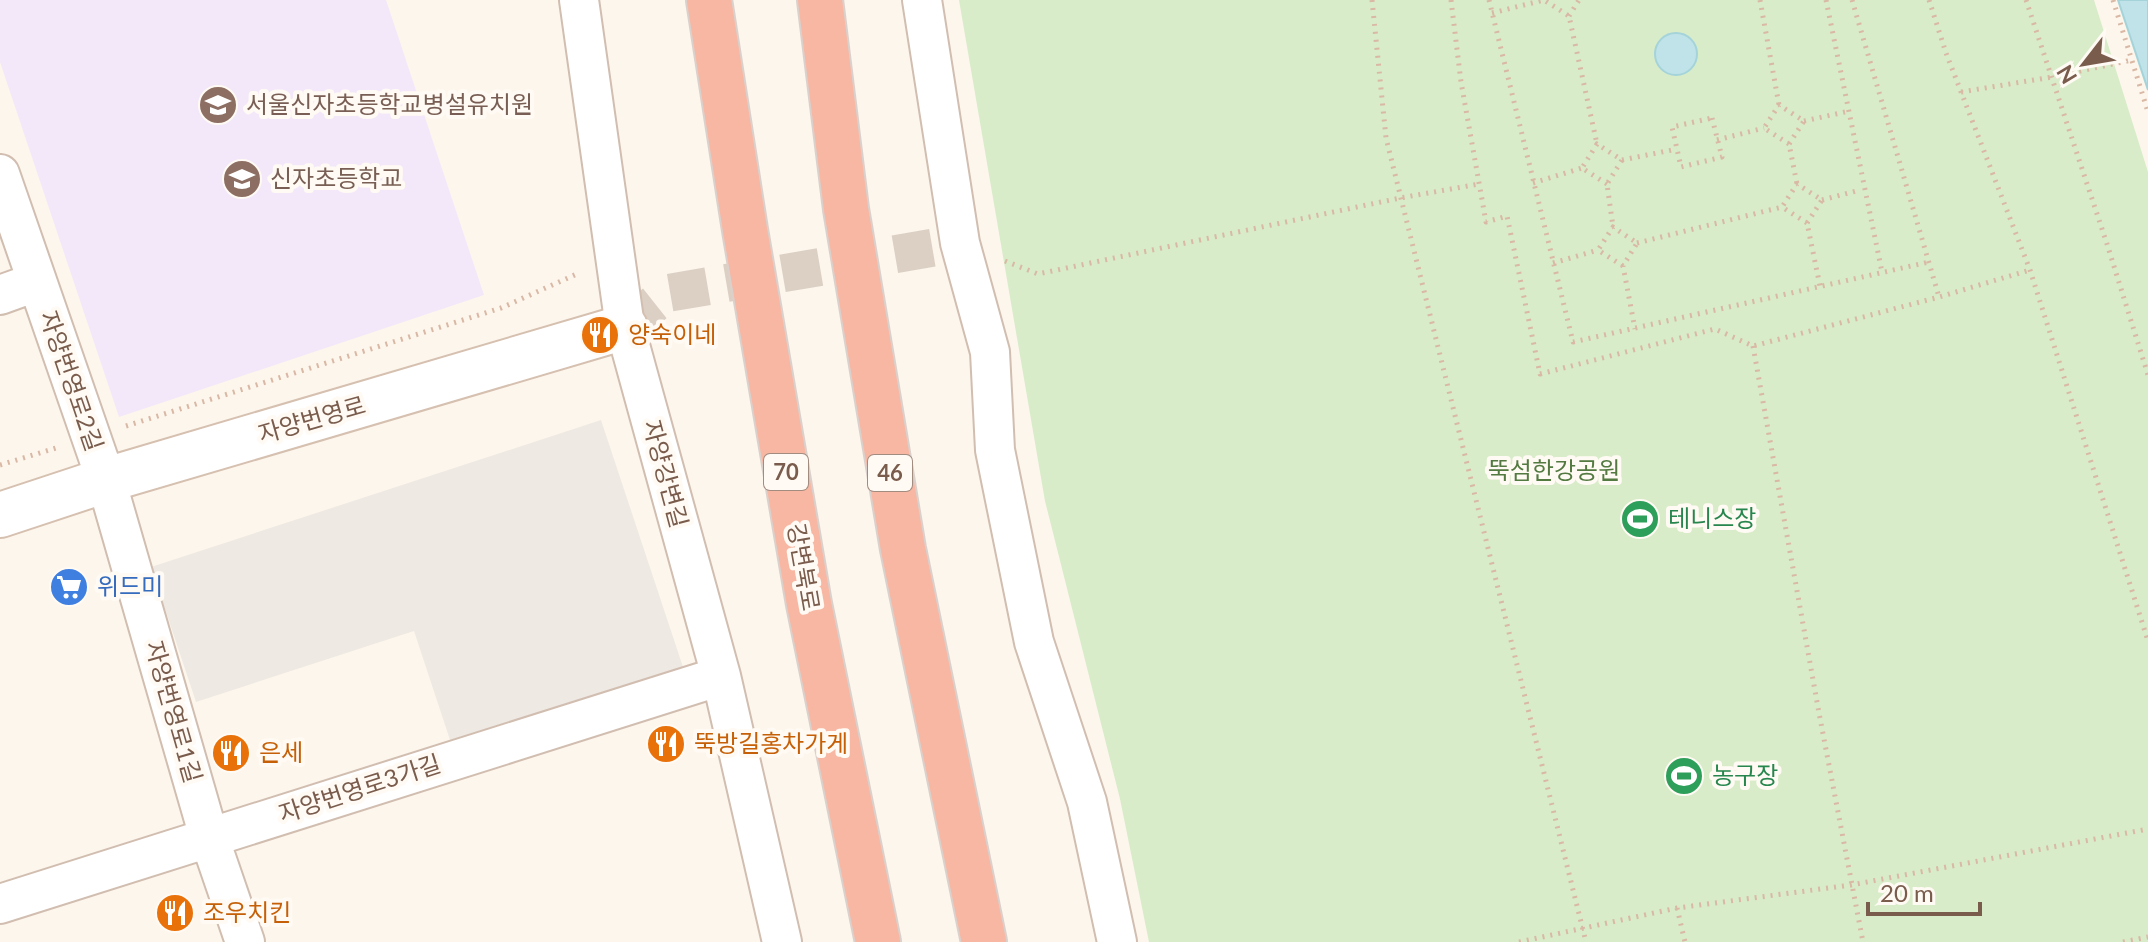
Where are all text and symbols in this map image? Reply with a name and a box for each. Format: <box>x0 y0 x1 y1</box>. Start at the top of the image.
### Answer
north arrow <box>2044 24 2124 104</box>
text: N <box>2050 60 2082 89</box>
school or university icon: 서울신자초등학교병설유치원 <box>197 84 239 126</box>
place label: 서울신자초등학교병설유치원 <box>246 89 533 118</box>
school or university icon: 신자초등학교 <box>221 158 263 200</box>
place label: 신자초등학교 <box>270 163 402 192</box>
street label: 자양번영로2길 <box>35 307 110 454</box>
restaurant icon: 양숙이네 <box>579 314 621 356</box>
place label: 양숙이네 <box>628 319 716 348</box>
street label: 자양번영로 <box>255 389 369 448</box>
street label: 자양강변길 <box>638 417 695 531</box>
road number: 70 <box>764 454 808 490</box>
road number: 46 <box>868 455 912 491</box>
park label: 뚝섬한강공원 <box>1488 455 1620 484</box>
sports icon: 테니스장 <box>1619 498 1661 540</box>
place label: 테니스장 <box>1668 503 1756 532</box>
street label: 강변북로 <box>783 521 826 613</box>
supermarket icon: 위드미 <box>48 566 90 608</box>
place label: 위드미 <box>97 571 163 600</box>
street label: 자양번영로1길 <box>140 637 209 786</box>
restaurant icon: 뚝방길홍차가게 <box>645 723 687 765</box>
place label: 뚝방길홍차가게 <box>694 728 849 757</box>
restaurant icon: 은세 <box>210 732 252 774</box>
place label: 은세 <box>259 737 303 766</box>
street label: 자양번영로3가길 <box>275 748 444 827</box>
sports icon: 농구장 <box>1663 755 1705 797</box>
place label: 농구장 <box>1712 760 1778 789</box>
scale bar <box>1868 866 1980 916</box>
text: 20 m <box>1880 878 1934 907</box>
restaurant icon: 조우치킨 <box>154 892 196 934</box>
place label: 조우치킨 <box>203 897 291 926</box>

